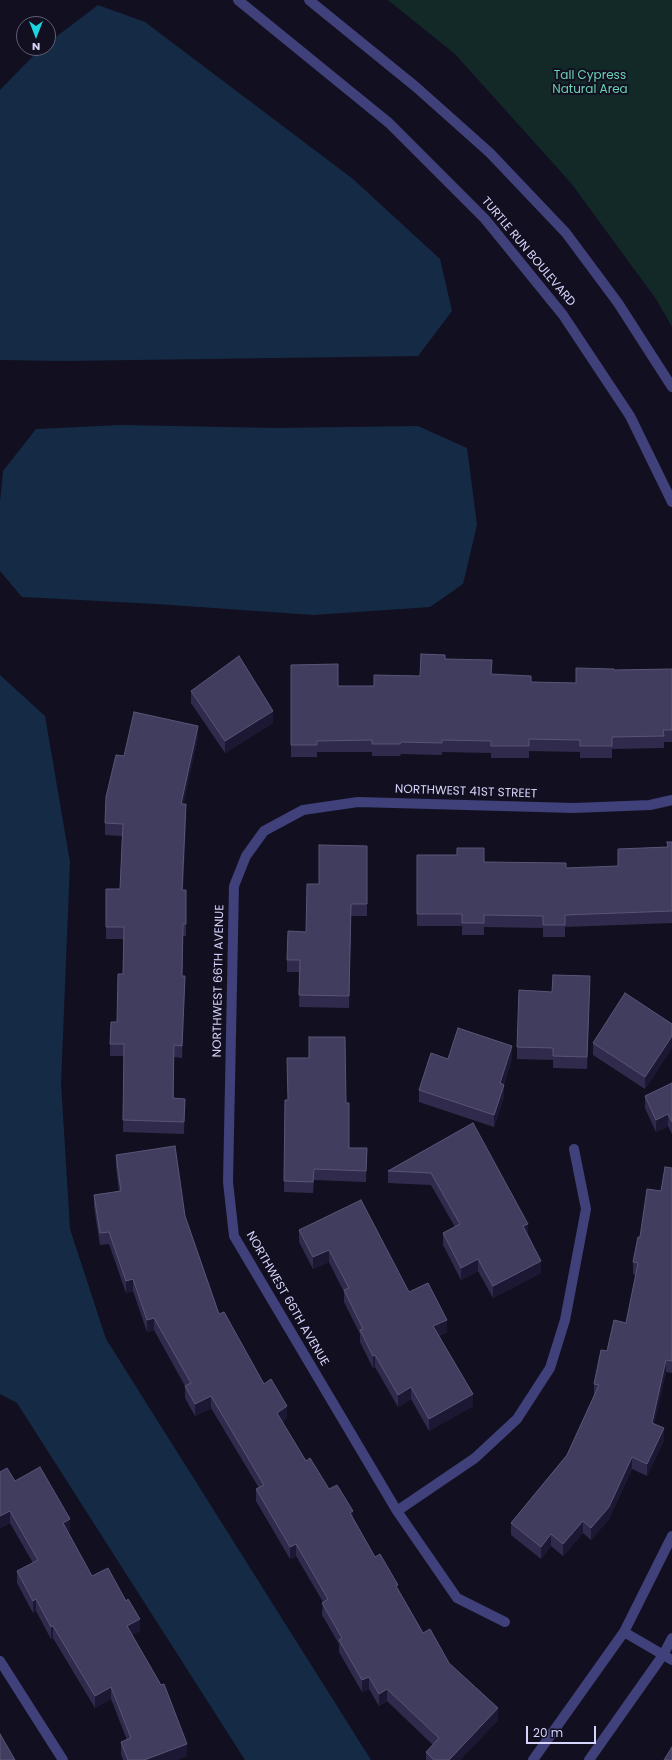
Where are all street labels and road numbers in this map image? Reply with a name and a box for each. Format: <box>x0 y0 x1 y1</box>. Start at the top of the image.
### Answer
street label: TURTLE RUN BOULEVARD <box>478 194 578 310</box>
street label: NORTHWEST 41ST STREET <box>395 782 537 802</box>
street label: NORTHWEST 66TH AVENUE <box>210 904 228 1058</box>
street label: NORTHWEST 66TH AVENUE <box>243 1229 331 1369</box>

